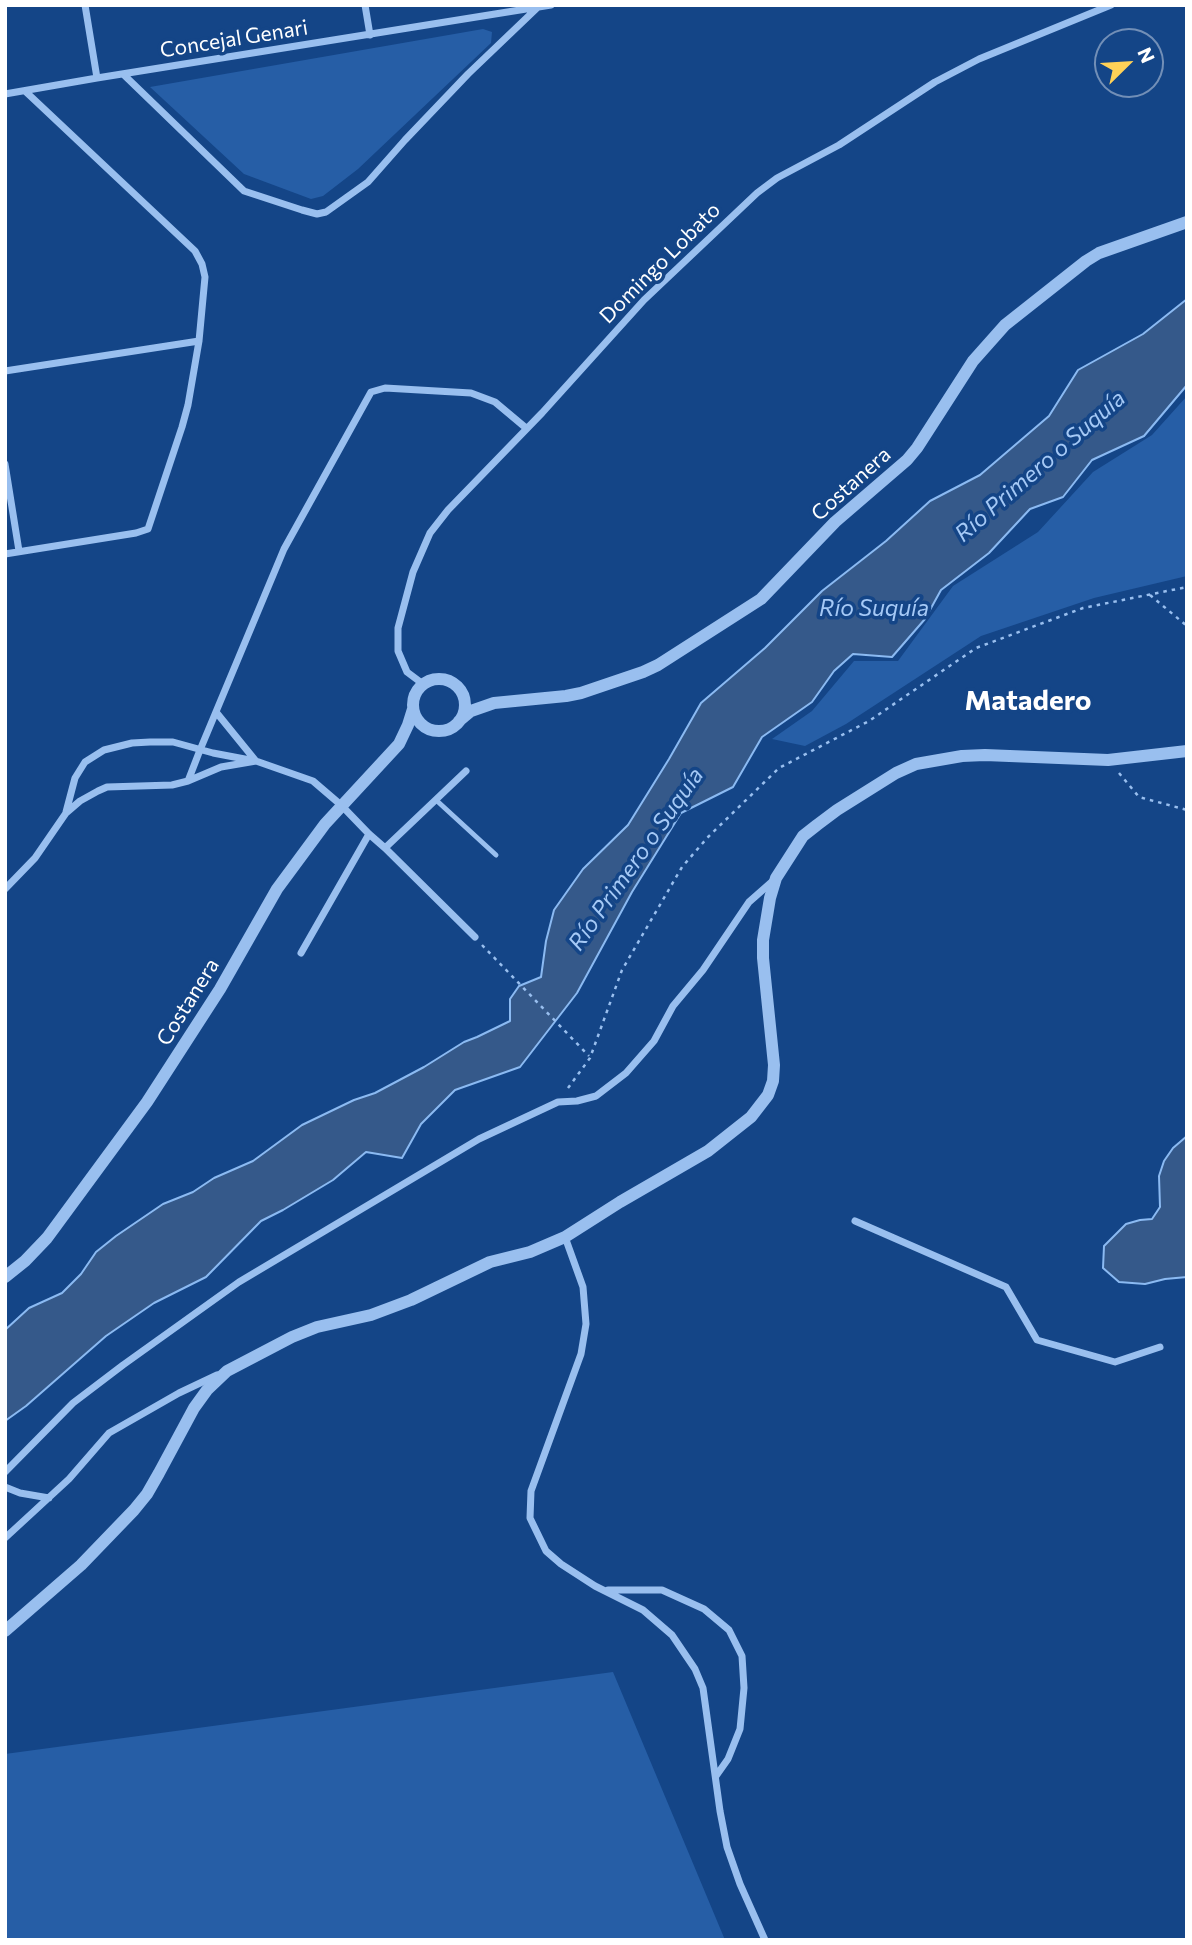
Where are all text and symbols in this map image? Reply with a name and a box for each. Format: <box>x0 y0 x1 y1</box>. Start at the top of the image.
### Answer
street label: Concejal Genari <box>158 15 310 63</box>
north arrow <box>1094 28 1164 98</box>
text: N <box>1133 44 1160 66</box>
street label: Domingo Lobato <box>594 197 726 329</box>
water label: Río Primero o Suquía <box>949 384 1131 548</box>
street label: Costanera <box>806 442 896 526</box>
water label: Río Suquía <box>819 594 929 622</box>
district label: Matadero <box>964 684 1092 718</box>
water label: Río Primero o Suquía <box>563 762 709 956</box>
street label: Costanera <box>151 954 225 1050</box>

